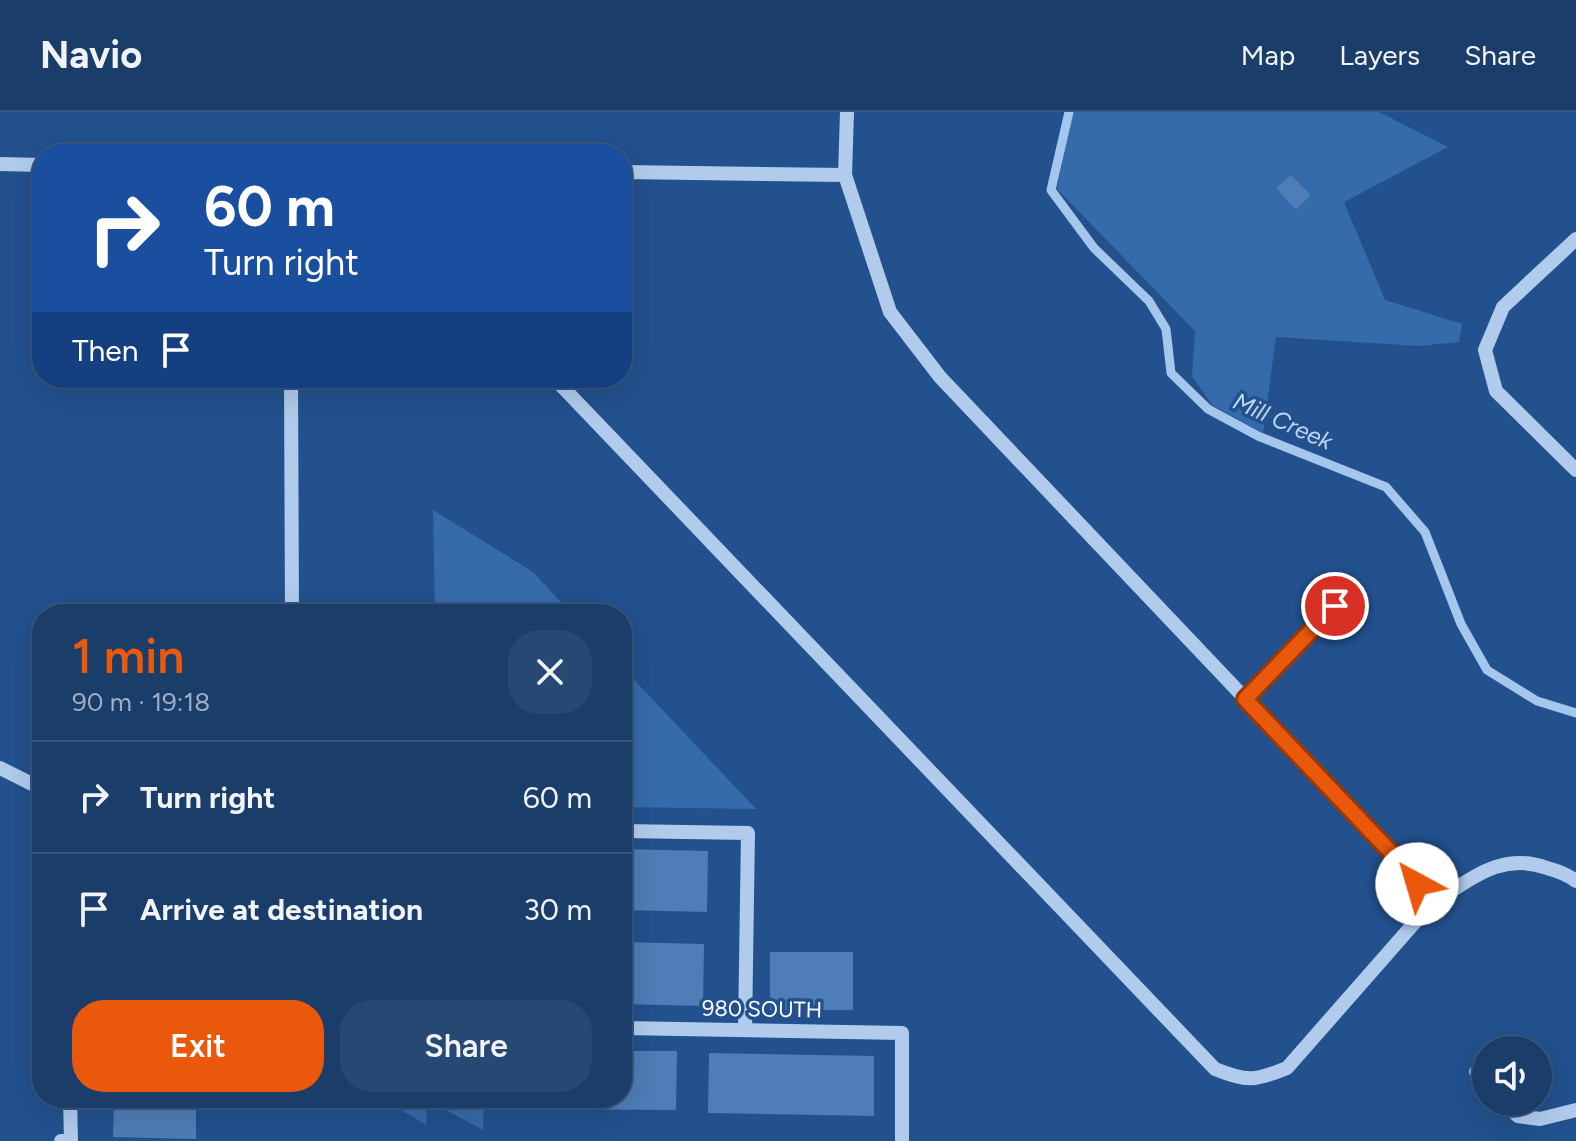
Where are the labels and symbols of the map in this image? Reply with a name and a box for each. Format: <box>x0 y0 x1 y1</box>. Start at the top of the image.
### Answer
water label: Mill Creek <box>1229 386 1338 456</box>
pin <box>1301 572 1369 640</box>
position arrow <box>1375 842 1459 926</box>
street label: 980 SOUTH <box>702 994 822 1024</box>

